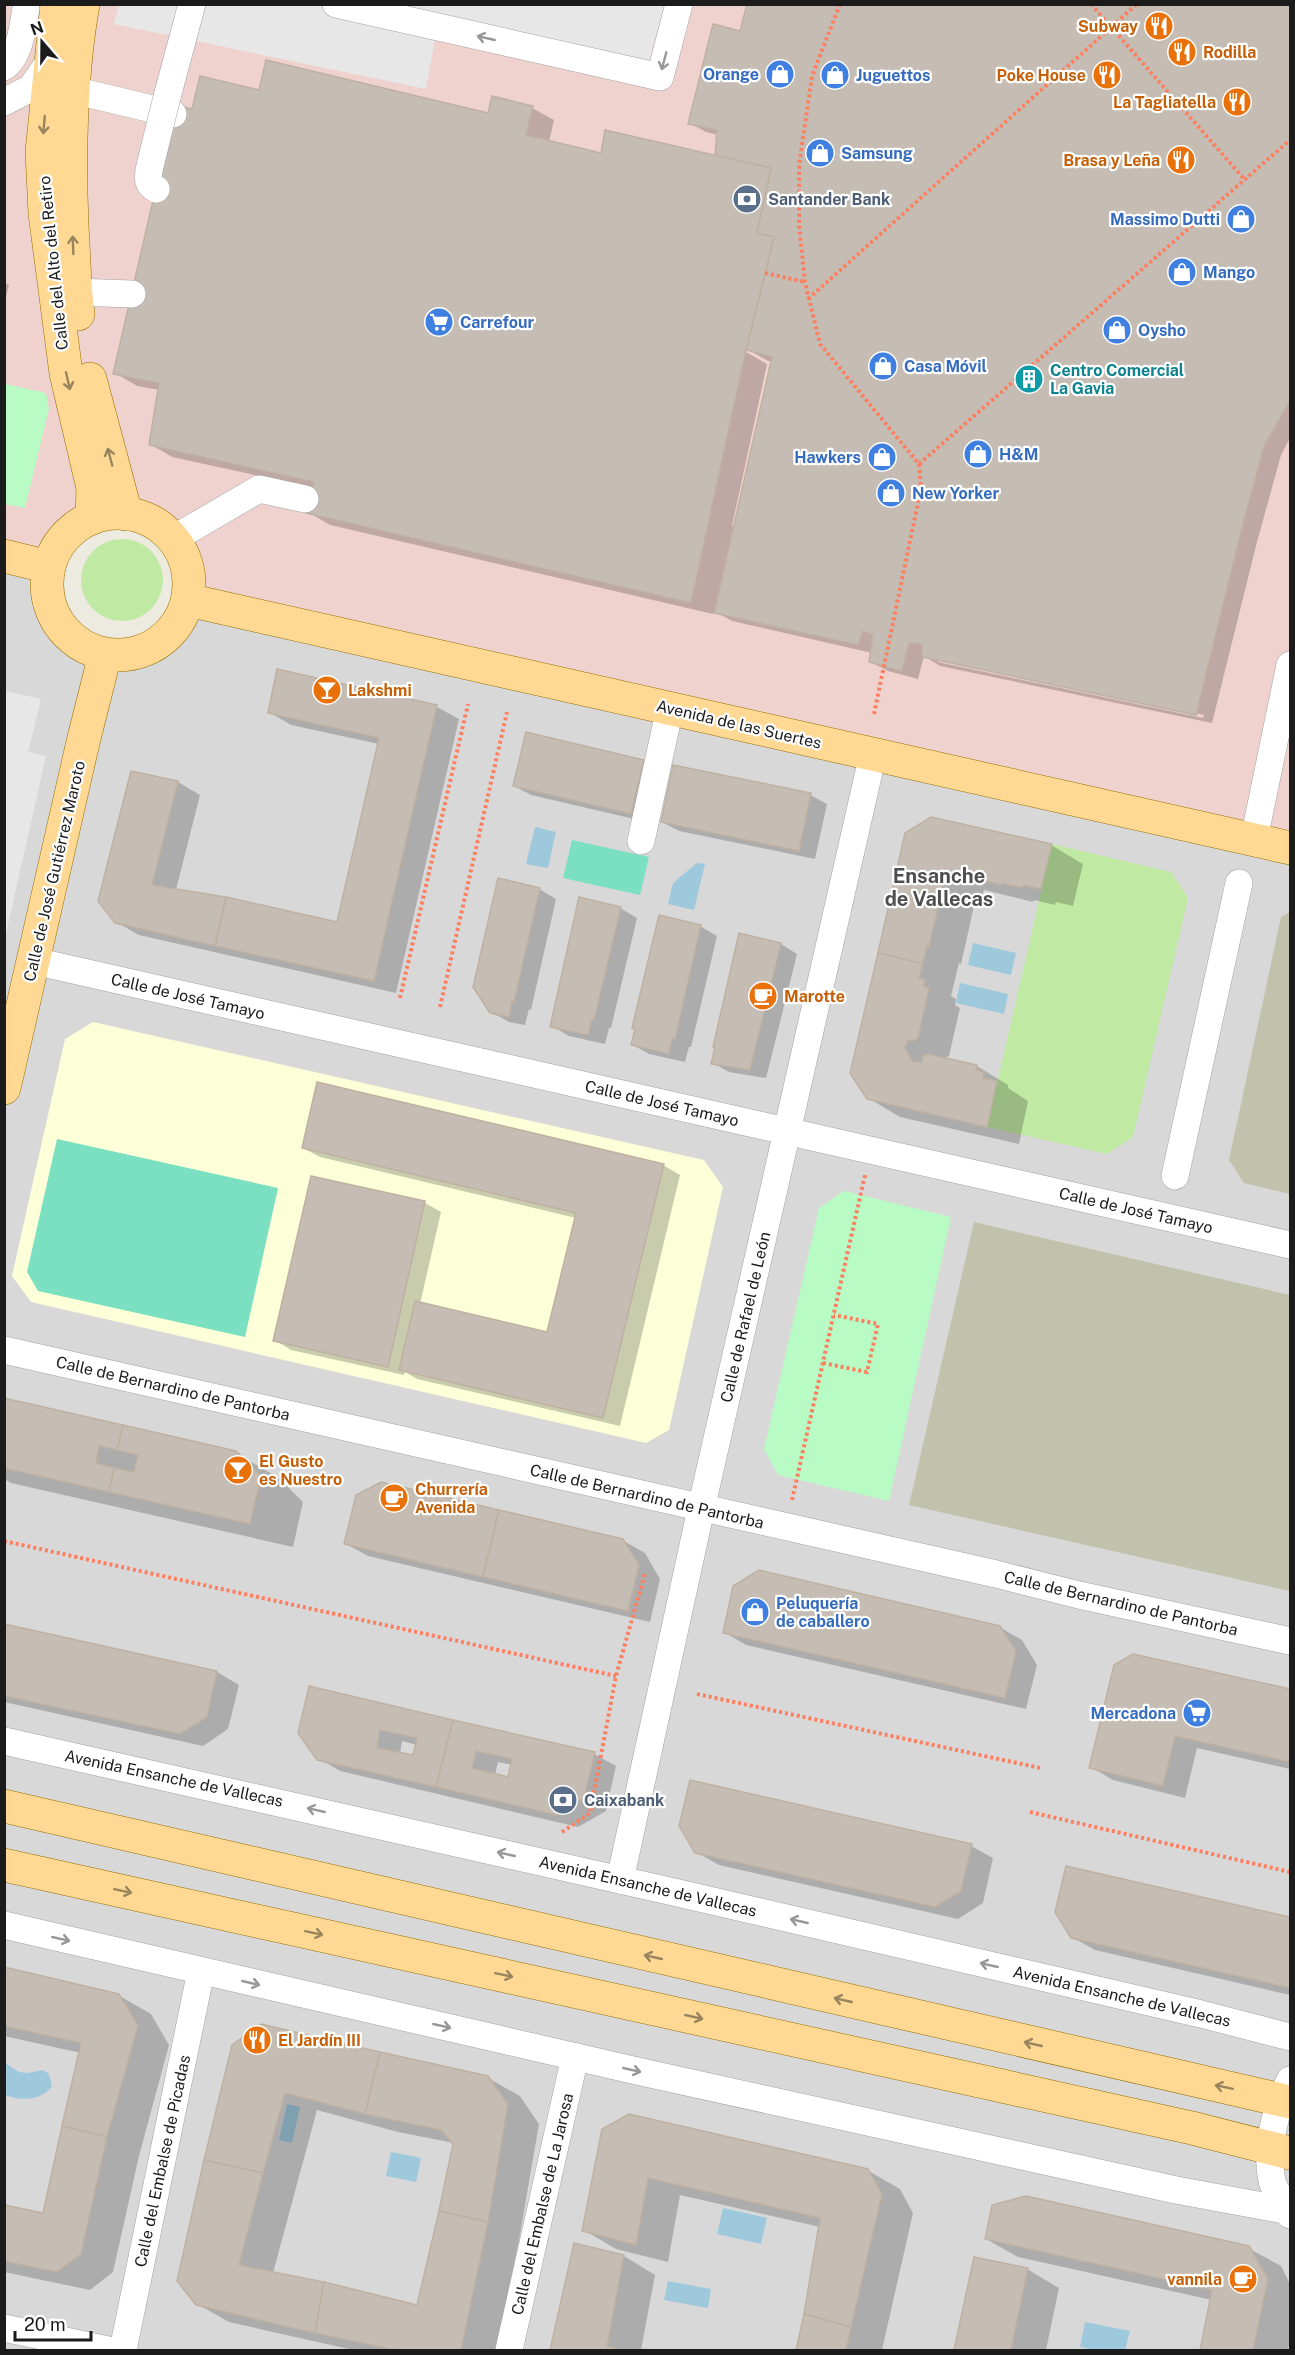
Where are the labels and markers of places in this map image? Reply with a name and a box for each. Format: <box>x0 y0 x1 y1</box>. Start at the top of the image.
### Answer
restaurant icon: Subway <box>1143 10 1175 42</box>
place label: Subway <box>1078 17 1138 36</box>
restaurant icon: Rodilla <box>1166 36 1198 68</box>
place label: Rodilla <box>1203 43 1256 62</box>
shop icon: Orange <box>764 58 796 90</box>
shop icon: Juguettos <box>819 59 851 91</box>
restaurant icon: Poke House <box>1091 59 1123 91</box>
place label: Orange <box>703 65 759 84</box>
place label: Juguettos <box>856 66 930 85</box>
place label: Poke House <box>997 66 1086 85</box>
restaurant icon: La Tagliatella <box>1221 86 1253 118</box>
place label: La Tagliatella <box>1113 93 1216 112</box>
shop icon: Samsung <box>804 137 836 169</box>
place label: Samsung <box>841 144 913 163</box>
restaurant icon: Brasa y Leña <box>1165 144 1197 176</box>
place label: Brasa y Leña <box>1063 151 1160 170</box>
bank icon: Santander Bank <box>731 183 763 215</box>
place label: Santander Bank <box>768 190 890 209</box>
shop icon: Massimo Dutti <box>1225 203 1257 235</box>
place label: Massimo Dutti <box>1110 210 1220 229</box>
shop icon: Mango <box>1166 256 1198 288</box>
place label: Mango <box>1203 263 1255 282</box>
supermarket icon: Carrefour <box>423 306 455 338</box>
place label: Carrefour <box>460 313 535 332</box>
shop icon: Oysho <box>1101 314 1133 346</box>
place label: Oysho <box>1138 321 1186 340</box>
shop icon: Casa Móvil <box>867 350 899 382</box>
place label: Casa Móvil <box>904 357 987 376</box>
place label: Centro Comercial La Gavia <box>1050 361 1184 398</box>
building icon: Centro Comercial La Gavia <box>1013 363 1045 395</box>
shop icon: H&M <box>962 438 994 470</box>
shop icon: Hawkers <box>866 441 898 473</box>
place label: H&M <box>999 445 1039 464</box>
place label: Hawkers <box>794 448 861 467</box>
shop icon: New Yorker <box>875 477 907 509</box>
place label: New Yorker <box>912 484 999 503</box>
bar icon: Lakshmi <box>311 674 343 706</box>
place label: Lakshmi <box>348 681 412 700</box>
cafe icon: Marotte <box>747 980 779 1012</box>
place label: Marotte <box>784 987 845 1006</box>
place label: El Gusto es Nuestro <box>259 1452 342 1489</box>
bar icon: El Gusto es Nuestro <box>222 1454 254 1486</box>
place label: Churrería Avenida <box>415 1480 488 1517</box>
cafe icon: Churrería Avenida <box>378 1482 410 1514</box>
place label: Peluquería de caballero <box>776 1594 870 1631</box>
shop icon: Peluquería de caballero <box>739 1596 771 1628</box>
supermarket icon: Mercadona <box>1181 1697 1213 1729</box>
place label: Mercadona <box>1091 1704 1176 1723</box>
bank icon: Caixabank <box>547 1784 579 1816</box>
place label: Caixabank <box>584 1791 664 1810</box>
restaurant icon: El Jardín III <box>241 2024 273 2056</box>
place label: El Jardín III <box>278 2031 361 2050</box>
cafe icon: vannila <box>1227 2263 1259 2295</box>
place label: vannila <box>1167 2270 1222 2289</box>

